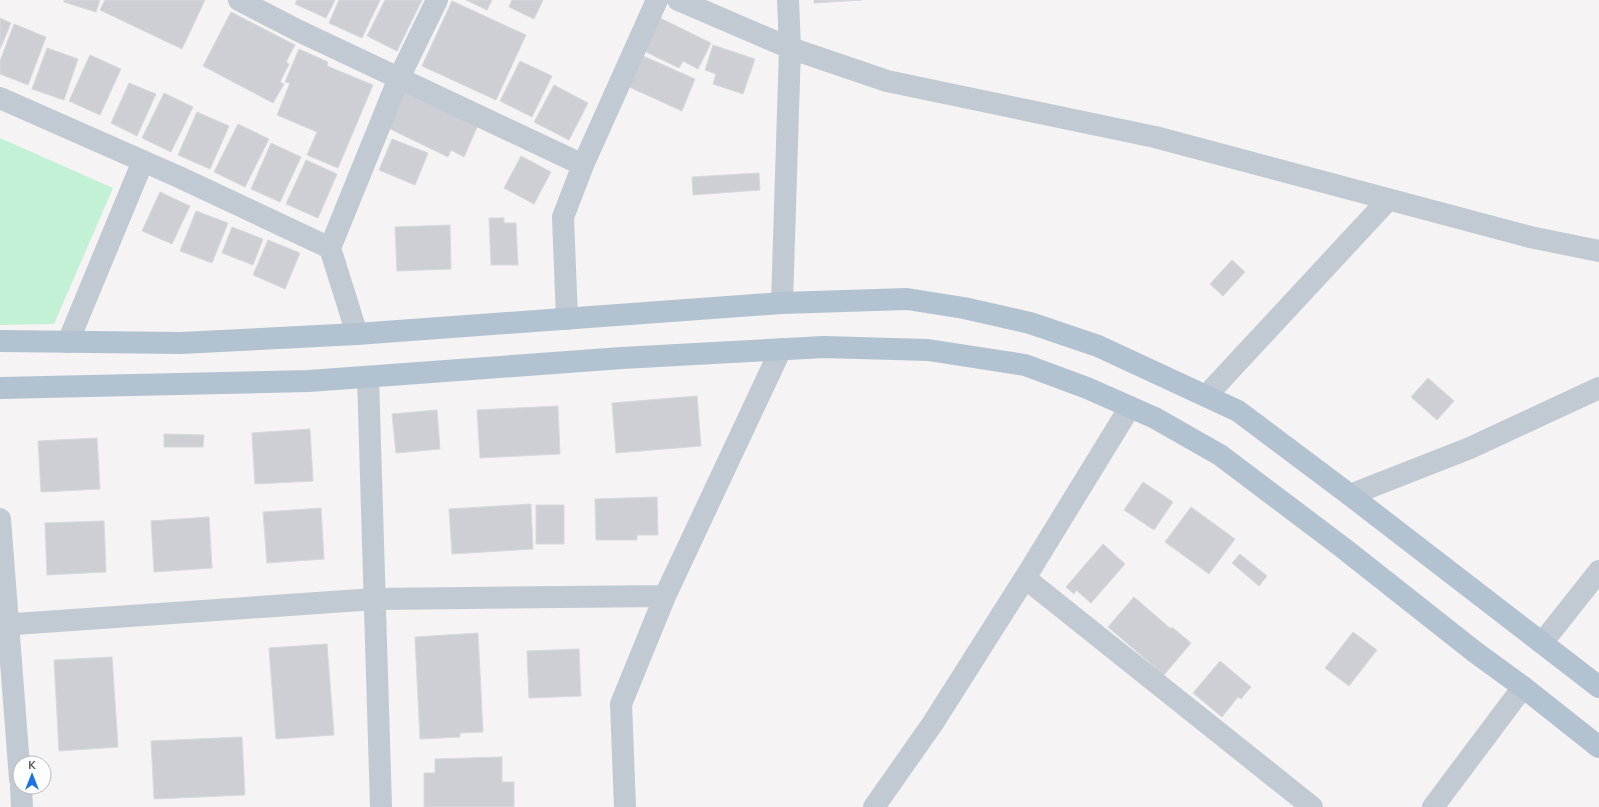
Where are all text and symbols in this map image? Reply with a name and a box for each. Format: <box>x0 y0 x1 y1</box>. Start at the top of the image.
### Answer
north arrow <box>12 755 52 795</box>
text: K <box>28 758 36 772</box>

